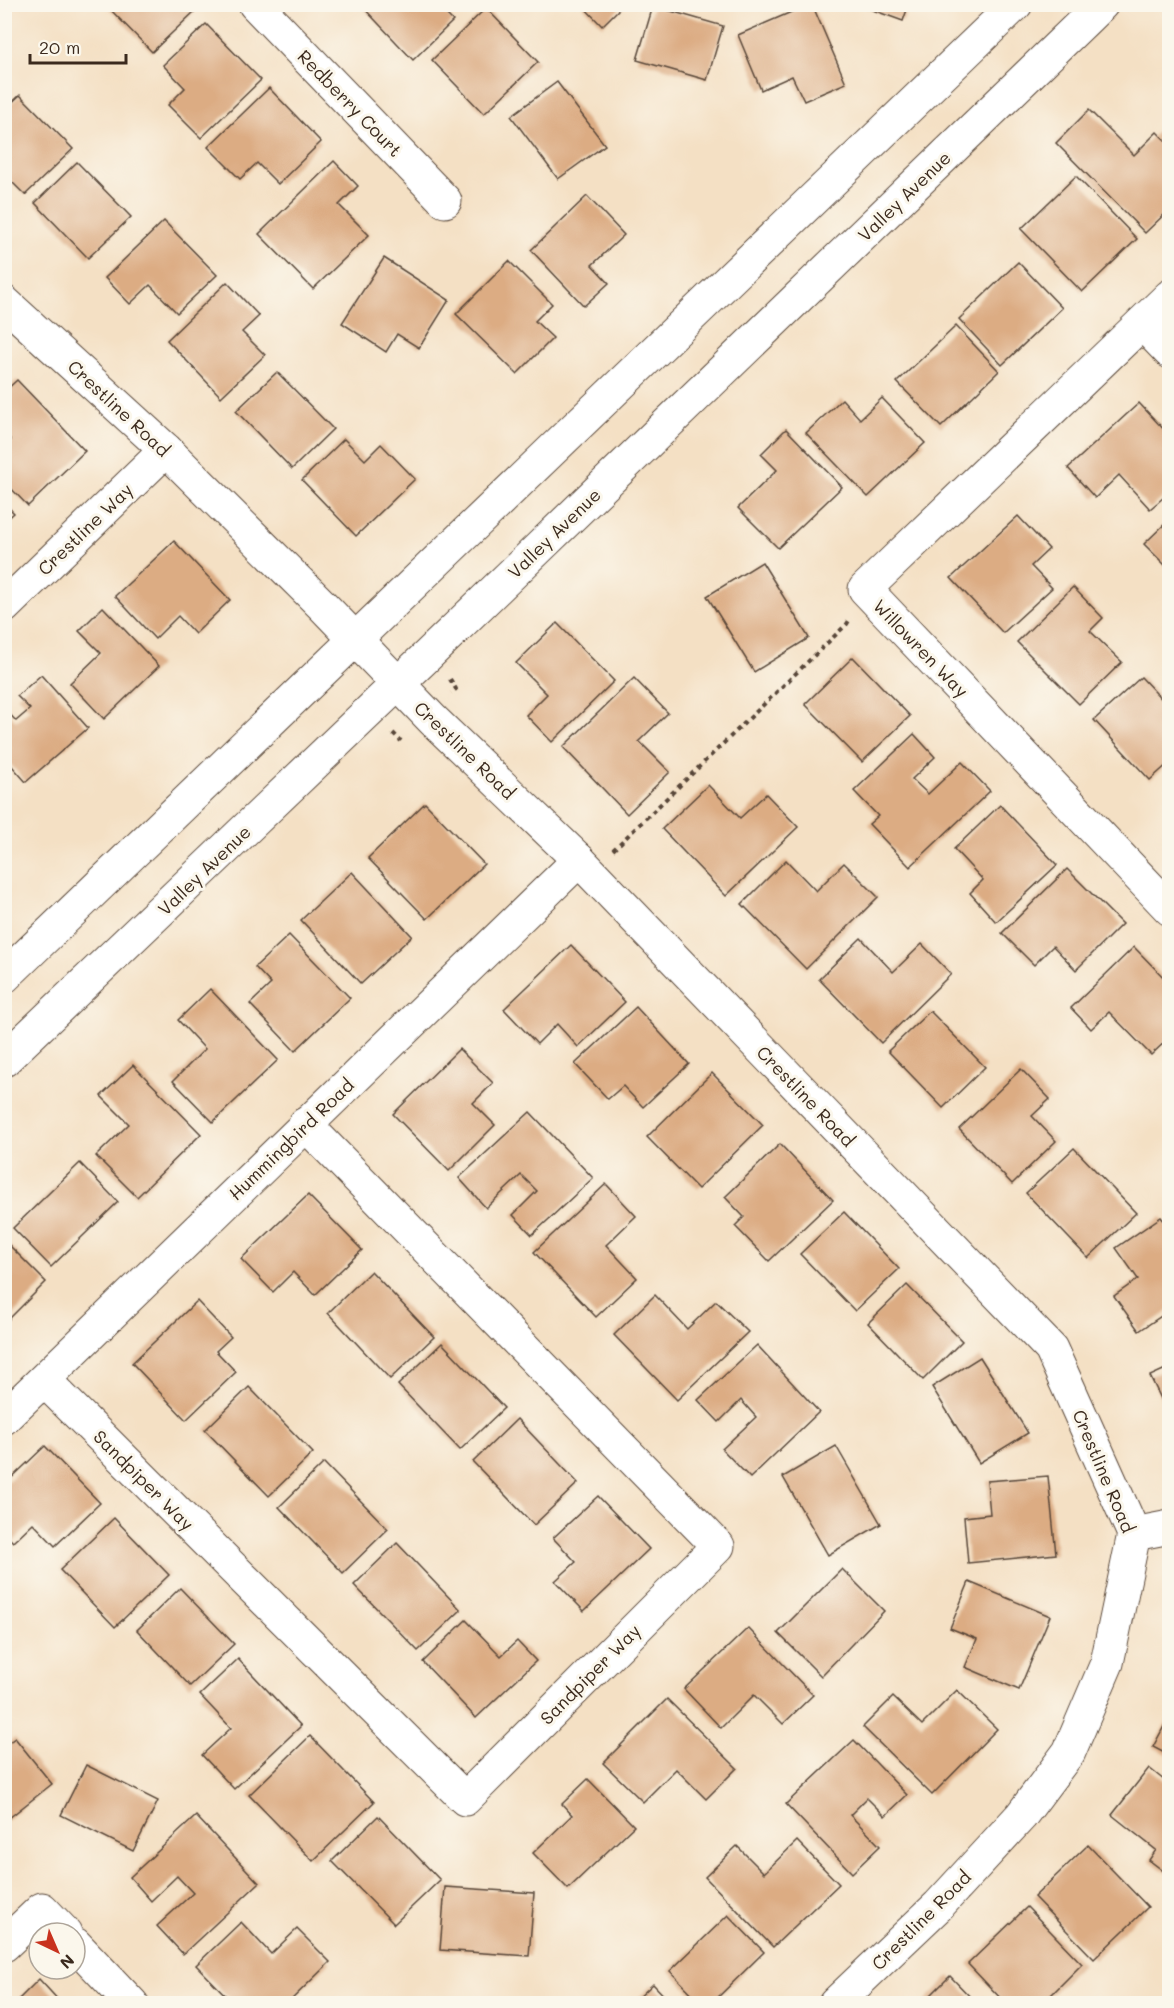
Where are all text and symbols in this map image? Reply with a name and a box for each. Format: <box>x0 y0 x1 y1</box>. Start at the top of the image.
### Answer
scale bar <box>30 27 126 65</box>
text: 20 m <box>39 35 80 59</box>
street label: Redberry Court <box>293 44 407 162</box>
street label: Valley Avenue <box>852 146 956 246</box>
street label: Crestline Road <box>63 354 175 462</box>
street label: Crestline Way <box>32 478 138 580</box>
street label: Valley Avenue <box>502 483 606 583</box>
street label: Willowren Way <box>868 594 974 702</box>
street label: Crestline Road <box>409 696 521 804</box>
street label: Valley Avenue <box>152 820 256 920</box>
street label: Crestline Road <box>752 1040 860 1152</box>
street label: Hummingbird Road <box>223 1073 359 1205</box>
street label: Crestline Road <box>1067 1406 1141 1536</box>
street label: Sandpiper Way <box>89 1425 199 1535</box>
street label: Sandpiper Way <box>535 1619 645 1729</box>
street label: Crestline Road <box>866 1865 976 1975</box>
north arrow <box>27 1921 87 1981</box>
text: N <box>56 1950 79 1974</box>

